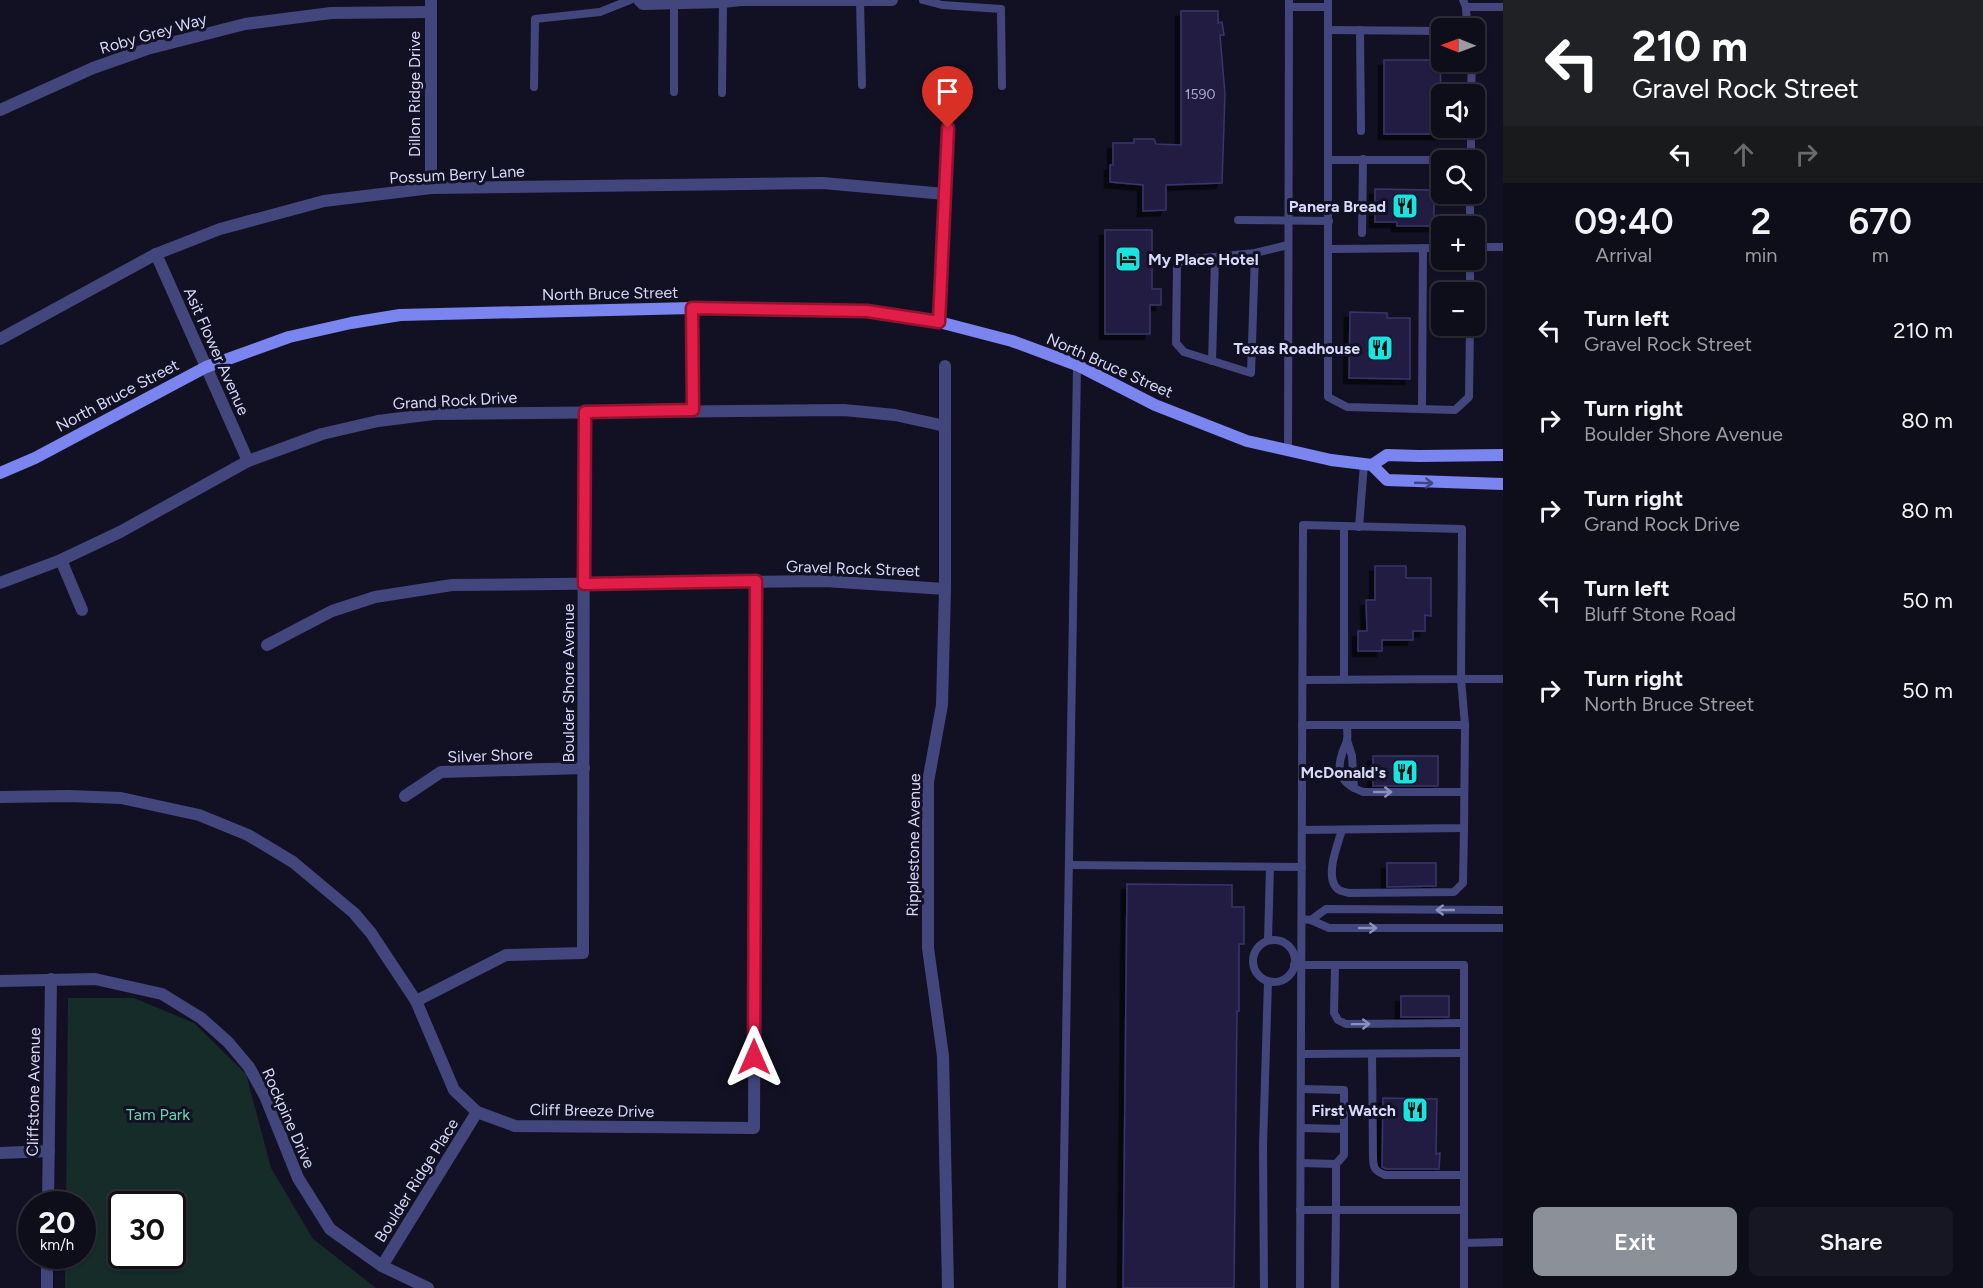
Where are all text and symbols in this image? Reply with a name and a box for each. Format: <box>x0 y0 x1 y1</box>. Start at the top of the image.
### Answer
street label: Roby Grey Way <box>97 9 209 58</box>
north arrow <box>1431 18 1485 72</box>
map controls <box>1431 18 1485 336</box>
text: 210 m <box>1632 21 1748 72</box>
icon: left <box>1533 24 1611 102</box>
street label: Dillon Ridge Drive <box>405 31 424 157</box>
pin <box>922 66 973 128</box>
text: Gravel Rock Street <box>1632 72 1859 105</box>
icon: arrive <box>931 75 964 108</box>
button: sound <box>1431 84 1485 138</box>
house number: 1590 <box>1185 86 1215 103</box>
icon: left <box>1664 138 1697 171</box>
icon: ahead <box>1727 138 1760 171</box>
icon: right <box>1790 138 1823 171</box>
button: search <box>1431 150 1485 204</box>
street label: Possum Berry Lane <box>389 161 526 188</box>
restaurant icon: Panera Bread <box>1390 191 1420 221</box>
place label: Panera Bread <box>1289 197 1386 216</box>
text: 09:40 <box>1574 200 1674 243</box>
text: 2 <box>1751 200 1771 243</box>
text: 670 <box>1848 200 1912 243</box>
button: + <box>1431 216 1485 270</box>
text: Arrival <box>1596 243 1652 267</box>
text: min <box>1745 243 1778 267</box>
text: m <box>1872 243 1889 267</box>
hotel icon: My Place Hotel <box>1113 244 1143 274</box>
place label: My Place Hotel <box>1148 250 1259 269</box>
button: − <box>1431 282 1485 336</box>
street label: North Bruce Street <box>542 283 678 304</box>
street label: Asit Flower Avenue <box>180 284 253 418</box>
text: Turn left <box>1584 305 1670 332</box>
icon: left <box>1533 314 1566 347</box>
text: 210 m <box>1893 317 1953 344</box>
street label: North Bruce Street <box>1044 329 1176 402</box>
text: Gravel Rock Street <box>1584 332 1752 356</box>
restaurant icon: Texas Roadhouse <box>1365 333 1395 363</box>
place label: Texas Roadhouse <box>1234 339 1360 358</box>
street label: North Bruce Street <box>53 355 182 436</box>
street label: Grand Rock Drive <box>392 388 518 413</box>
text: Turn right <box>1584 395 1683 422</box>
icon: right <box>1533 404 1566 437</box>
text: 80 m <box>1901 407 1953 434</box>
text: Boulder Shore Avenue <box>1584 422 1783 446</box>
one-way arrow <box>1414 477 1434 488</box>
text: Turn right <box>1584 485 1683 512</box>
icon: right <box>1533 494 1566 527</box>
text: 80 m <box>1901 497 1953 524</box>
text: Grand Rock Drive <box>1584 512 1740 536</box>
street label: Gravel Rock Street <box>785 557 920 580</box>
text: Turn left <box>1584 575 1670 602</box>
icon: left <box>1533 584 1566 617</box>
text: 50 m <box>1902 587 1953 614</box>
text: Bluff Stone Road <box>1584 602 1736 626</box>
street label: Boulder Shore Avenue <box>559 603 578 763</box>
text: Turn right <box>1584 665 1683 692</box>
icon: right <box>1533 674 1566 707</box>
text: 50 m <box>1902 677 1953 704</box>
text: North Bruce Street <box>1584 692 1754 716</box>
street label: Silver Shore <box>447 745 533 766</box>
restaurant icon: McDonald's <box>1390 757 1420 787</box>
place label: McDonald's <box>1301 763 1387 782</box>
street label: Ripplestone Avenue <box>903 773 924 917</box>
one-way arrow <box>1372 786 1392 798</box>
one-way arrow <box>1435 904 1455 916</box>
one-way arrow <box>1357 922 1377 934</box>
one-way arrow <box>1350 1018 1370 1030</box>
position arrow <box>722 1025 786 1089</box>
street label: Cliffstone Avenue <box>23 1027 44 1157</box>
street label: Rockpine Drive <box>258 1065 319 1171</box>
restaurant icon: First Watch <box>1400 1095 1430 1125</box>
street label: Cliff Breeze Drive <box>529 1100 655 1121</box>
place label: First Watch <box>1311 1101 1396 1120</box>
park label: Tam Park <box>126 1105 190 1124</box>
street label: Boulder Ridge Place <box>371 1115 462 1246</box>
speed limit sign: 30 <box>108 1191 186 1269</box>
text: 20 <box>39 1204 75 1241</box>
button: Exit <box>1533 1207 1737 1276</box>
button: Share <box>1749 1207 1953 1276</box>
text: km/h <box>40 1236 74 1254</box>

